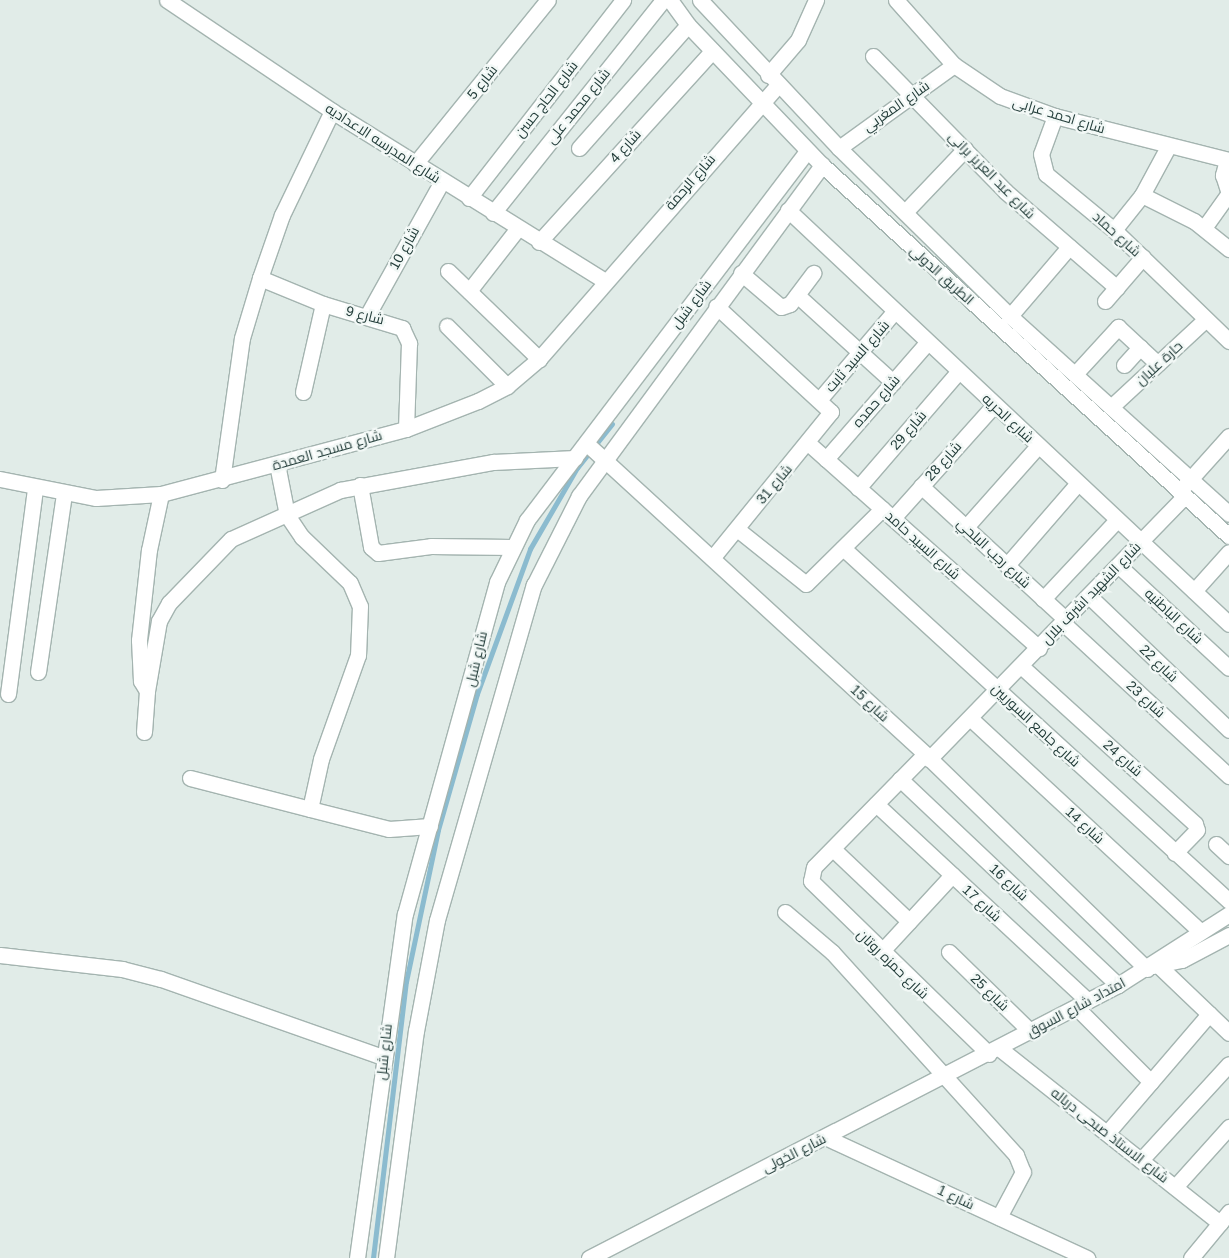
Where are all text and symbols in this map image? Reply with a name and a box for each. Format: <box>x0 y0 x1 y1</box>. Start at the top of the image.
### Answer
street label: شارع الحاج حسن <box>511 57 581 141</box>
street label: شارع 5 <box>463 62 501 102</box>
street label: شارع محمد على <box>542 65 614 147</box>
street label: شارع المغربي <box>860 77 932 135</box>
street label: شارع احمد عرابى <box>1011 93 1107 137</box>
street label: شارع المدرسه الاعداديه <box>322 100 444 186</box>
street label: شارع 4 <box>606 126 644 166</box>
street label: شارع عبد العزيز براني <box>945 128 1039 222</box>
street label: شارع الرحمة <box>661 151 719 213</box>
street label: شارع حماد <box>1089 208 1145 260</box>
street label: شارع 10 <box>385 224 423 272</box>
street label: الطريق الدولي <box>906 242 978 308</box>
street label: شارع شبل <box>667 276 715 332</box>
street label: شارع 9 <box>344 302 386 328</box>
street label: شارع السيد ثابت <box>821 317 893 395</box>
street label: حارة عليان <box>1132 337 1186 389</box>
street label: شارع حمده <box>849 371 903 431</box>
street label: شارع الحريه <box>979 390 1037 446</box>
street label: شارع 29 <box>886 407 930 453</box>
street label: شارع مسجد العمدة <box>270 426 384 474</box>
street label: شارع 28 <box>921 438 965 484</box>
street label: شارع 31 <box>753 461 795 507</box>
street label: شارع السيد حامد <box>882 507 964 583</box>
street label: شارع رجب البلحي <box>954 515 1034 591</box>
street label: شارع الشهيد اشرف بلال <box>1038 538 1144 648</box>
street label: شارع الباطنيه <box>1141 585 1207 647</box>
street label: شارع شبل <box>461 630 491 688</box>
street label: شارع 22 <box>1136 641 1182 685</box>
street label: شارع 23 <box>1123 677 1169 721</box>
street label: شارع جامع السوريين <box>988 680 1084 770</box>
street label: شارع 15 <box>847 681 893 725</box>
street label: شارع 24 <box>1100 736 1146 780</box>
street label: شارع 14 <box>1062 803 1108 847</box>
street label: شارع 16 <box>986 860 1032 904</box>
street label: شارع 17 <box>959 881 1005 925</box>
street label: شارع حمزه روتان <box>854 926 932 1002</box>
street label: شارع 25 <box>967 970 1013 1014</box>
street label: امتداد شارع السوق <box>1024 974 1128 1040</box>
street label: شارع شبل <box>373 1023 395 1081</box>
street label: شارع الاستاذ صبحى درباله <box>1048 1084 1172 1186</box>
street label: شارع الخولى <box>759 1130 829 1176</box>
street label: شارع 1 <box>935 1181 977 1213</box>

